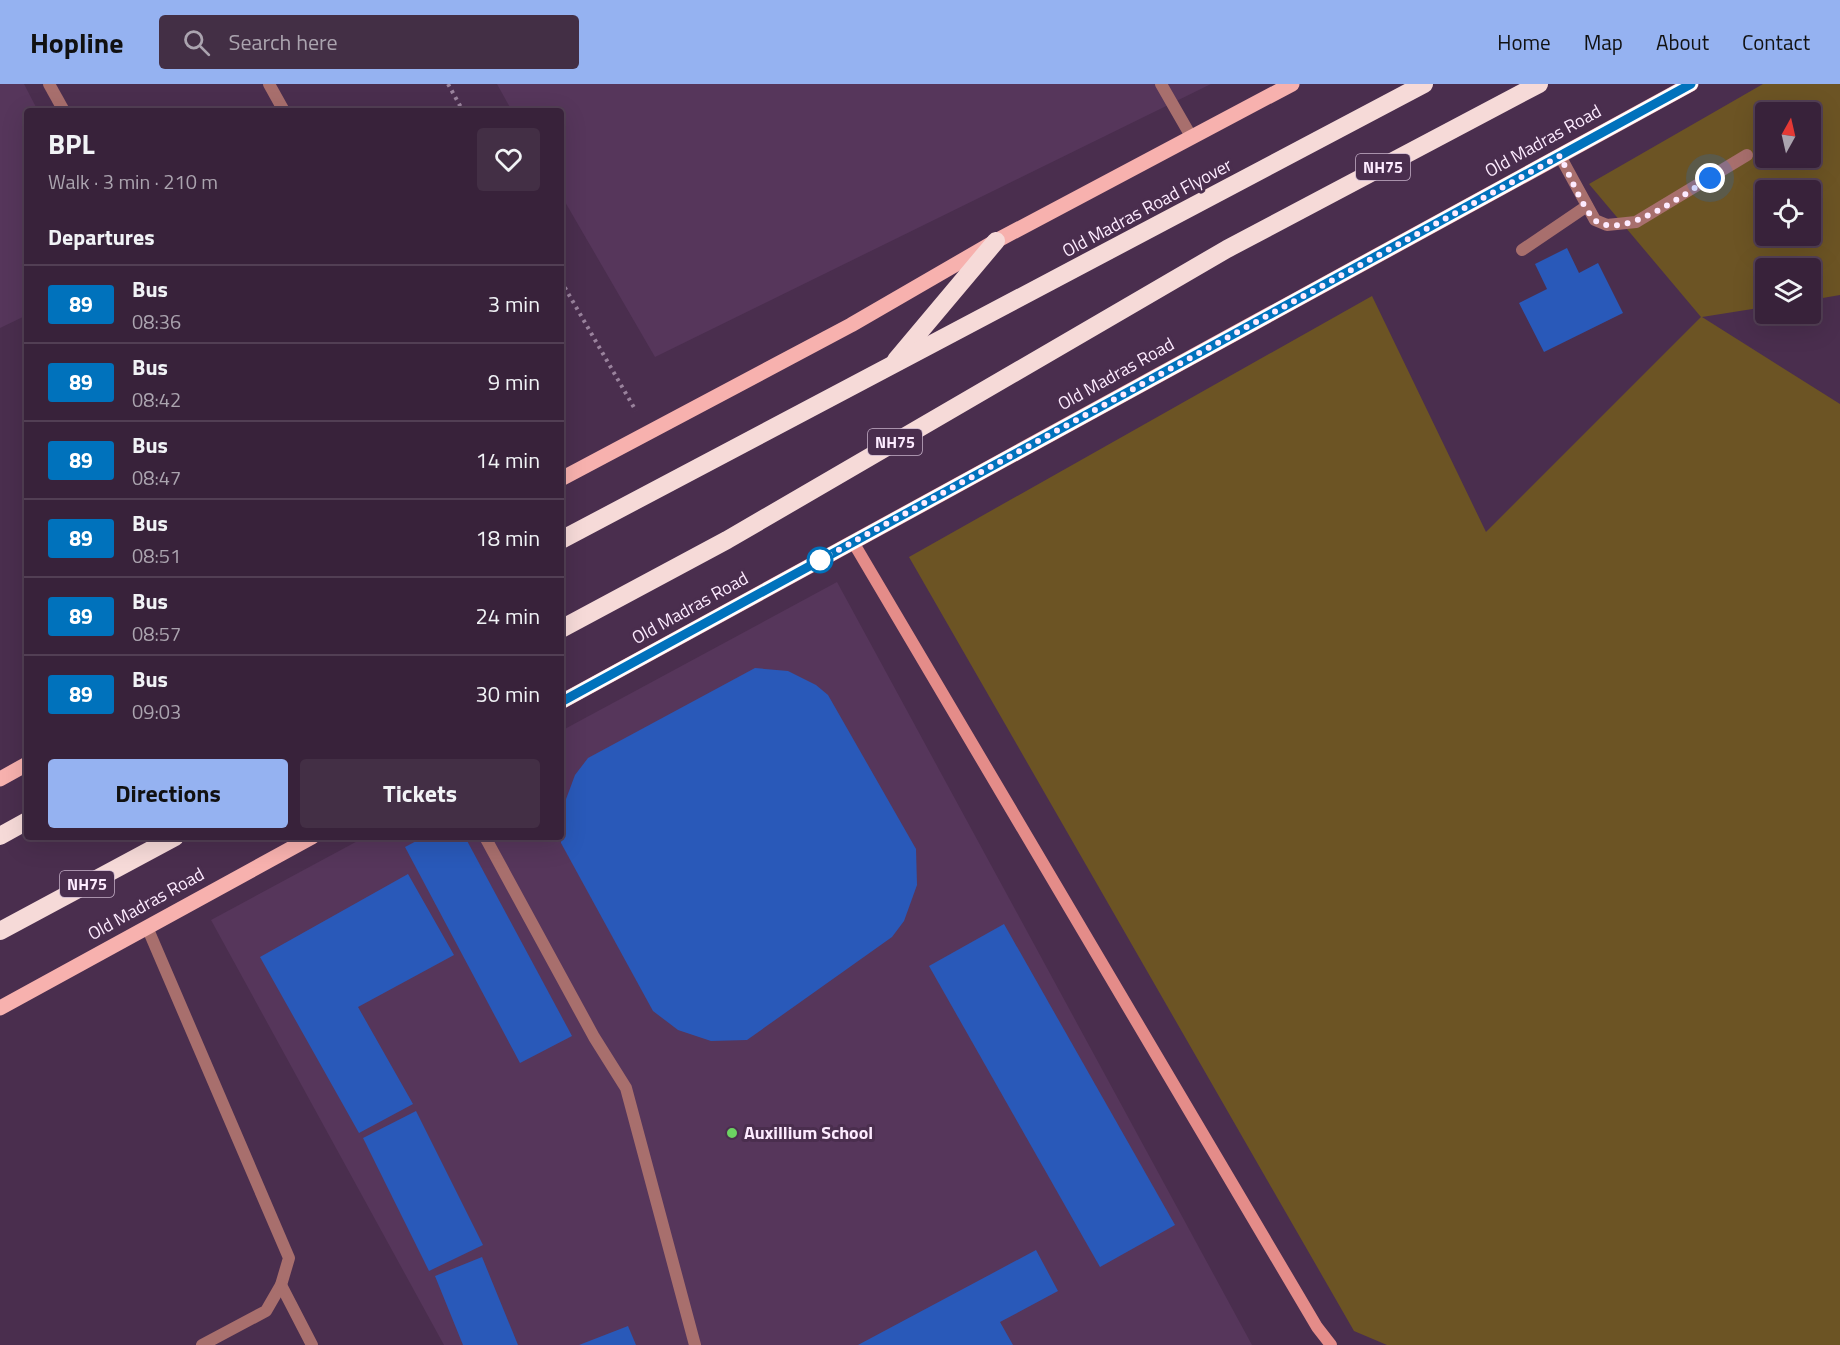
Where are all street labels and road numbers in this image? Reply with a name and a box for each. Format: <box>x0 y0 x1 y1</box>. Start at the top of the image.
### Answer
street label: Old Madras Road <box>1479 97 1606 184</box>
street label: Old Madras Road Flyover <box>1057 151 1237 264</box>
road number: NH75 <box>1356 154 1410 180</box>
street label: Old Madras Road <box>1052 330 1179 417</box>
road number: NH75 <box>868 429 922 455</box>
street label: Old Madras Road <box>626 564 753 651</box>
street label: Old Madras Road <box>82 860 209 947</box>
road number: NH75 <box>60 871 114 897</box>

